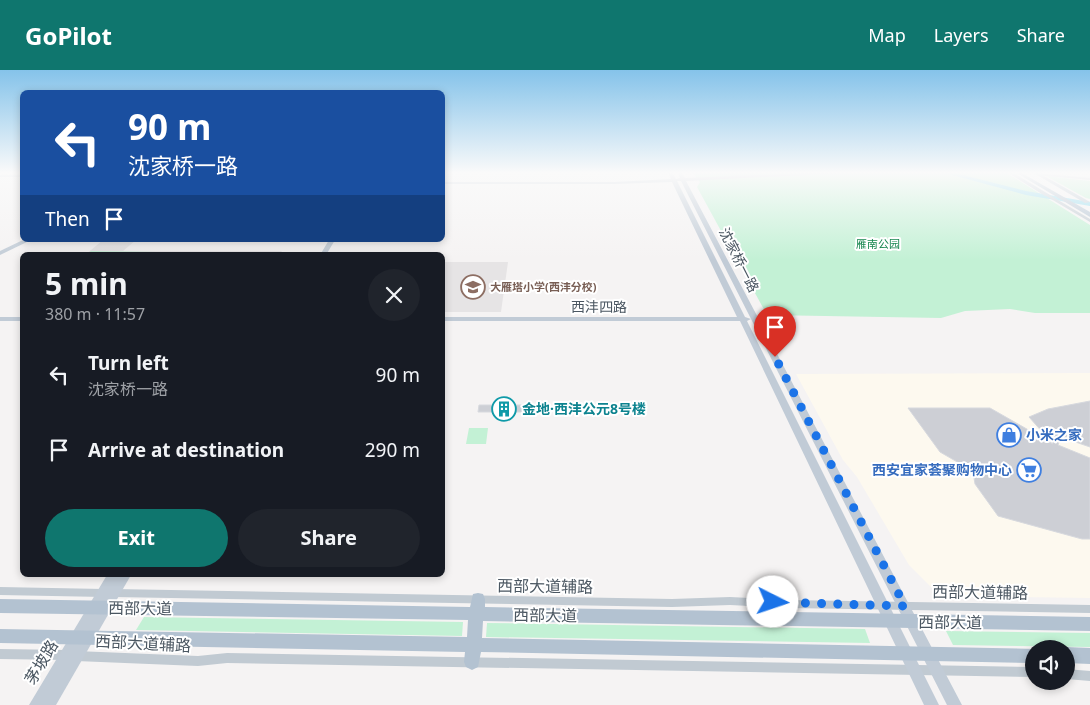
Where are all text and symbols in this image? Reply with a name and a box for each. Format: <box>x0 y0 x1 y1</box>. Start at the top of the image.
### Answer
text: GoPilot <box>25 19 112 52</box>
text: Map <box>868 23 906 47</box>
text: Layers <box>934 23 989 47</box>
text: Share <box>1017 23 1065 47</box>
text: 90 m <box>128 103 211 150</box>
icon: left <box>45 110 110 175</box>
text: 沈家桥一路 <box>128 150 238 180</box>
icon: arrive <box>100 205 128 233</box>
text: Then <box>45 206 90 232</box>
street label: 沈家桥一路 <box>715 224 764 295</box>
park label: 雁南公园 <box>856 236 900 251</box>
text: 5 min <box>45 263 128 304</box>
button: close <box>368 269 420 321</box>
school or university icon: 大雁塔小学(西沣分校) <box>460 274 486 300</box>
place label: 大雁塔小学(西沣分校) <box>490 279 597 294</box>
street label: 西沣四路 <box>571 297 627 316</box>
text: 380 m · 11:57 <box>45 303 145 325</box>
pin <box>754 306 796 357</box>
icon: arrive <box>761 313 789 341</box>
text: Turn left <box>88 350 169 376</box>
icon: left <box>45 361 73 389</box>
text: 90 m <box>376 362 420 388</box>
text: 沈家桥一路 <box>88 378 168 400</box>
building icon: 金地·西沣公元8号楼 <box>491 396 517 422</box>
place label: 金地·西沣公元8号楼 <box>522 399 646 418</box>
shop icon: 小米之家 <box>996 422 1022 448</box>
place label: 小米之家 <box>1026 425 1082 444</box>
icon: arrive <box>45 436 73 464</box>
text: Arrive at destination <box>88 437 284 463</box>
text: 290 m <box>365 437 420 463</box>
supermarket icon: 西安宜家荟聚购物中心 <box>1016 457 1042 483</box>
place label: 西安宜家荟聚购物中心 <box>872 460 1012 479</box>
button: Exit <box>45 509 228 567</box>
button: Share <box>238 509 420 567</box>
street label: 西部大道辅路 <box>497 574 593 598</box>
position arrow <box>746 575 798 627</box>
street label: 西部大道辅路 <box>932 580 1028 604</box>
street label: 西部大道 <box>108 596 172 620</box>
street label: 西部大道 <box>513 603 577 627</box>
street label: 西部大道 <box>918 610 982 634</box>
street label: 西部大道辅路 <box>94 630 192 656</box>
street label: 茅坡路 <box>19 636 63 688</box>
map controls <box>1025 640 1075 690</box>
button: sound <box>1025 640 1075 690</box>

